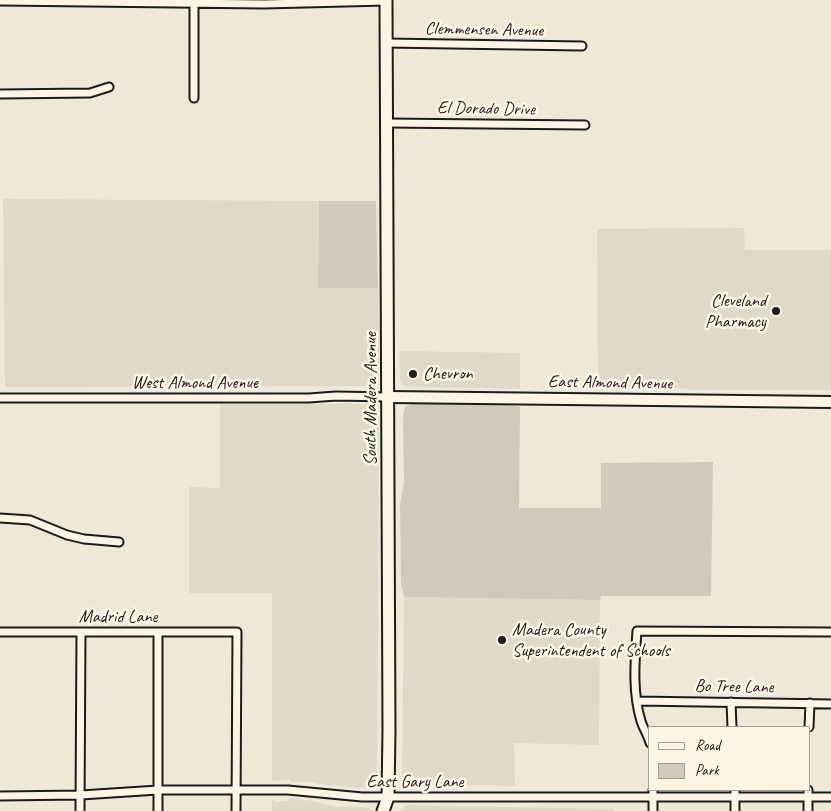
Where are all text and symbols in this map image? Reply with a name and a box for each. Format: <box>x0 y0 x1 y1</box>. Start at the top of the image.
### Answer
street label: Clemmensen Avenue <box>425 18 543 42</box>
street label: El Dorado Drive <box>437 97 535 121</box>
place label: Cleveland Pharmacy <box>705 290 766 332</box>
marker: Cleveland Pharmacy <box>770 305 782 317</box>
street label: South Madera Avenue <box>360 332 382 466</box>
place label: Chevron <box>423 363 473 385</box>
marker: Chevron <box>407 368 419 380</box>
street label: East Almond Avenue <box>548 371 672 395</box>
street label: West Almond Avenue <box>132 372 258 394</box>
street label: Madrid Lane <box>79 606 157 628</box>
place label: Madera County Superintendent of Schools <box>512 619 670 662</box>
marker: Madera County Superintendent of Schools <box>496 634 508 646</box>
street label: Bo Tree Lane <box>694 676 774 698</box>
legend <box>648 726 811 791</box>
text: Road <box>695 736 720 755</box>
text: Park <box>695 761 719 780</box>
street label: East Gary Lane <box>367 771 463 793</box>

